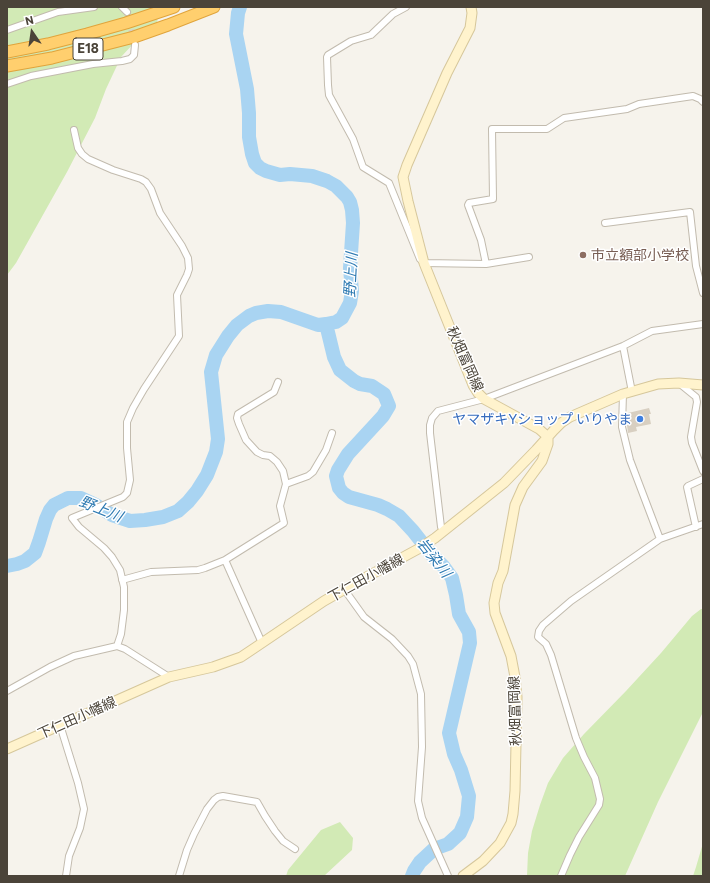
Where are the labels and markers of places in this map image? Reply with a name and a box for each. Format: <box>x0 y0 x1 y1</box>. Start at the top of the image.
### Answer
place label: 市立額部小学校 <box>591 247 689 263</box>
marker: 市立額部小学校 <box>578 250 588 260</box>
place label: ヤマザキYショップ いりやま <box>452 411 632 427</box>
marker: ヤマザキYショップ いりやま <box>635 414 645 424</box>

